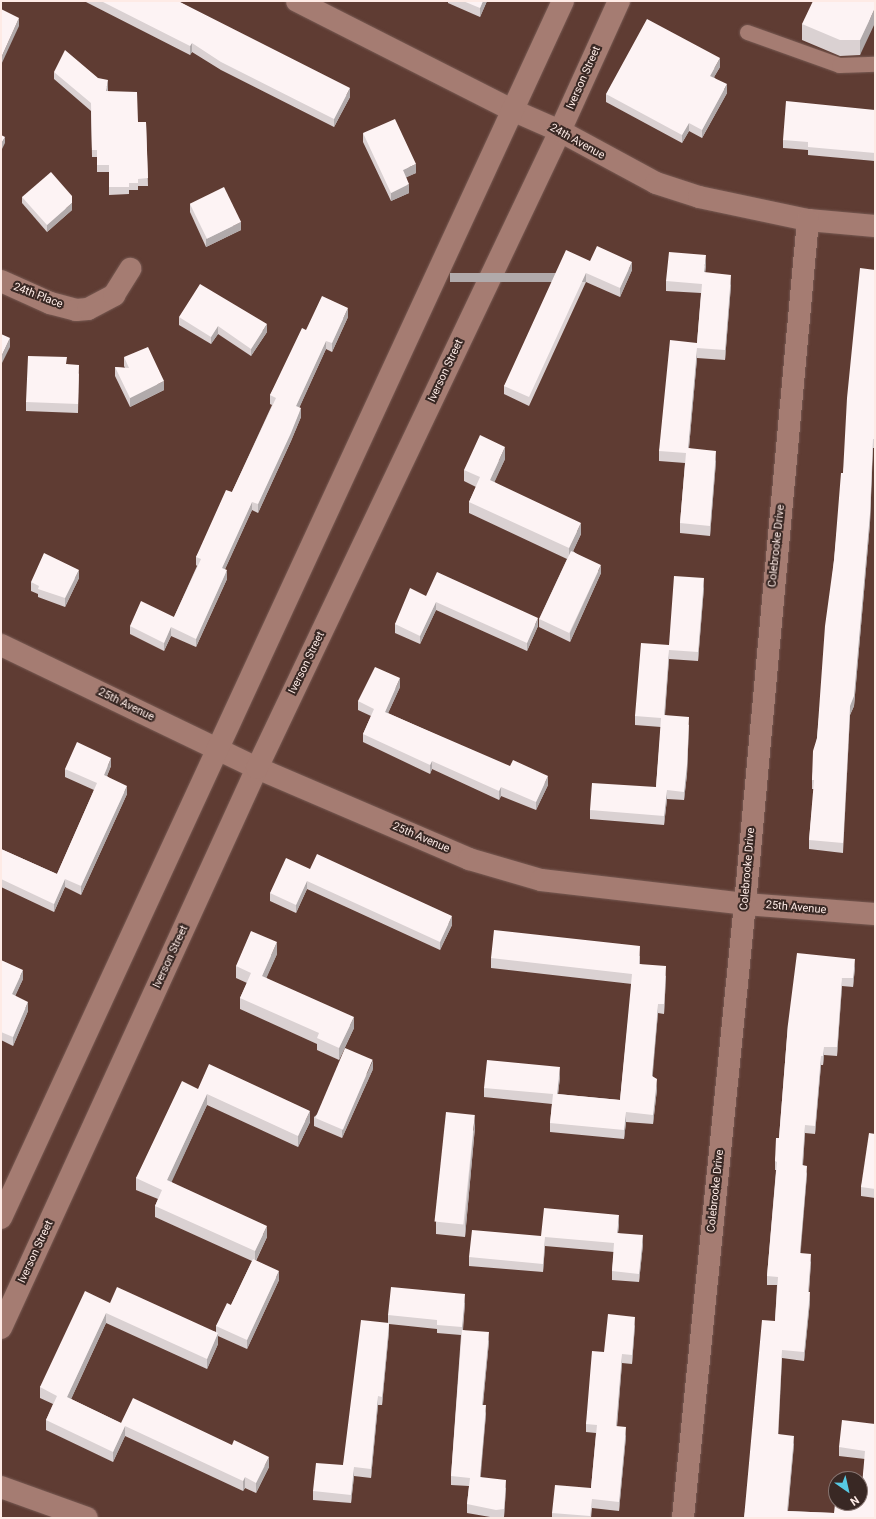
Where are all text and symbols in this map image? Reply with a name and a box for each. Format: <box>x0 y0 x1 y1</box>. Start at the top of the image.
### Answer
street label: Iverson Street <box>564 44 604 112</box>
street label: 24th Avenue <box>547 122 607 162</box>
street label: 24th Place <box>11 281 65 311</box>
street label: Iverson Street <box>426 338 466 404</box>
street label: Colebrooke Drive <box>766 504 788 588</box>
street label: Iverson Street <box>286 630 328 696</box>
street label: 25th Avenue <box>96 686 156 724</box>
street label: 25th Avenue <box>390 820 452 856</box>
street label: Colebrooke Drive <box>738 827 758 911</box>
street label: 25th Avenue <box>765 899 827 917</box>
street label: Iverson Street <box>151 924 191 990</box>
street label: Colebrooke Drive <box>705 1149 727 1233</box>
street label: Iverson Street <box>16 1219 56 1285</box>
north arrow <box>828 1471 868 1511</box>
text: N <box>848 1493 861 1508</box>

